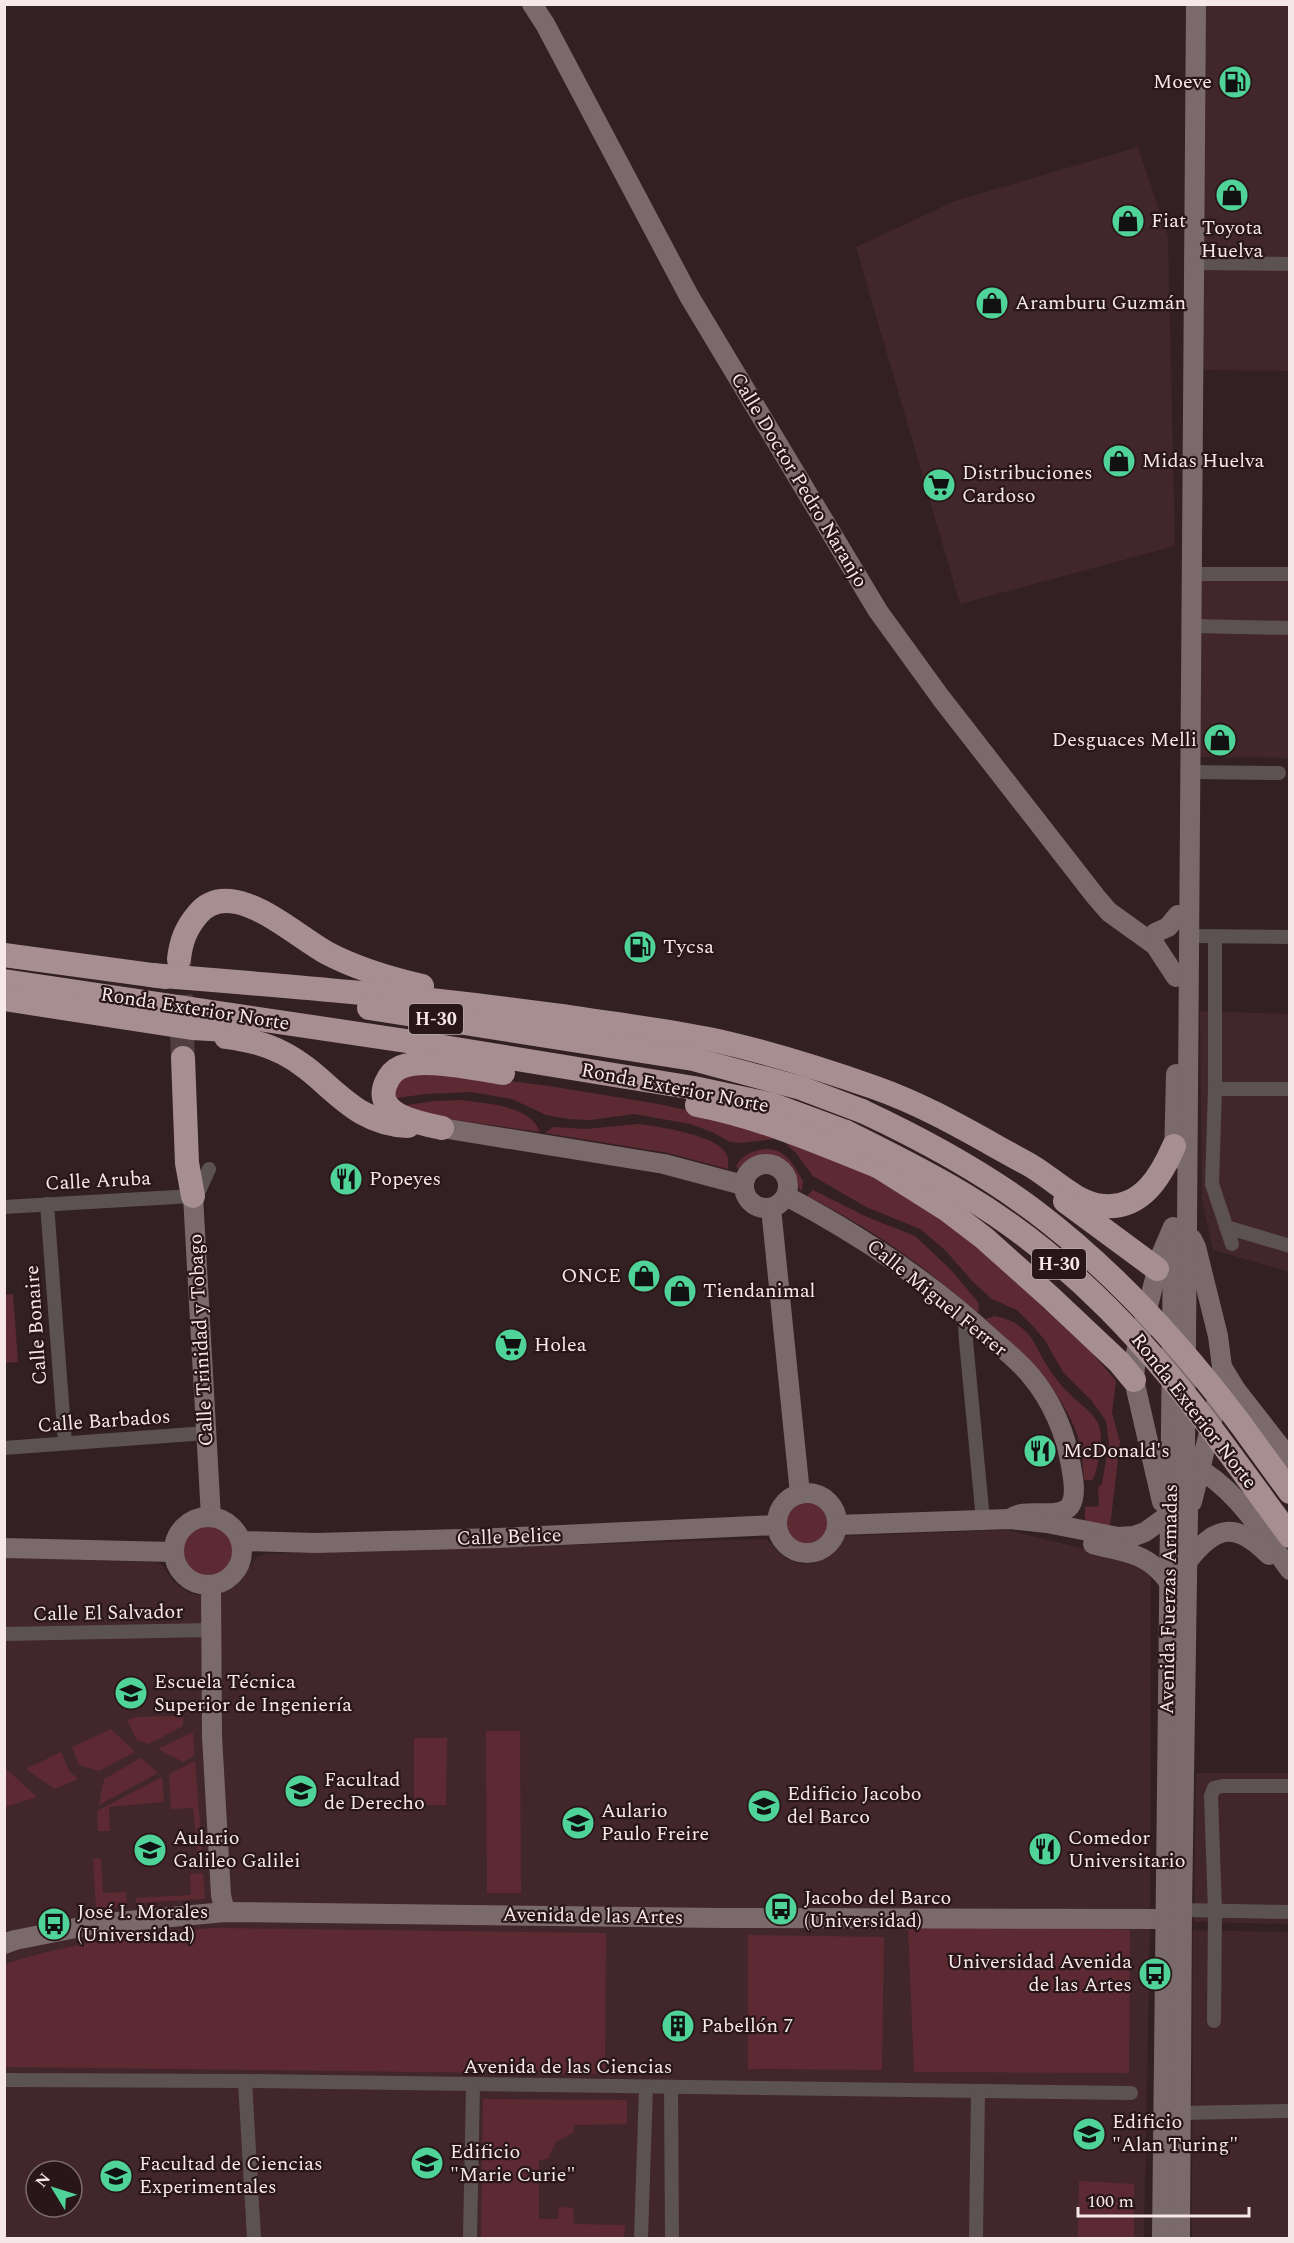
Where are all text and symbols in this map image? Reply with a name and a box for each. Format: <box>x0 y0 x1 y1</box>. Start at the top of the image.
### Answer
fuel station icon: Moeve <box>1217 64 1253 100</box>
place label: Moeve <box>1153 67 1212 97</box>
shop icon: Toyota Huelva <box>1214 177 1250 213</box>
shop icon: Fiat <box>1110 203 1146 239</box>
place label: Fiat <box>1151 206 1186 236</box>
place label: Toyota Huelva <box>1201 213 1263 266</box>
shop icon: Aramburu Guzmán <box>974 285 1010 321</box>
place label: Aramburu Guzmán <box>1015 288 1186 318</box>
street label: Calle Doctor Pedro Naranjo <box>723 367 875 593</box>
shop icon: Midas Huelva <box>1101 443 1137 479</box>
place label: Midas Huelva <box>1142 446 1265 476</box>
place label: Distribuciones Cardoso <box>962 458 1093 511</box>
supermarket icon: Distribuciones Cardoso <box>921 467 957 503</box>
shop icon: Desguaces Melli <box>1202 722 1238 758</box>
place label: Desguaces Melli <box>1052 725 1197 755</box>
fuel station icon: Tycsa <box>622 929 658 965</box>
place label: Tycsa <box>663 932 714 962</box>
street label: Ronda Exterior Norte <box>98 979 292 1039</box>
road number: H-30 <box>409 1004 463 1034</box>
street label: Ronda Exterior Norte <box>579 1055 771 1121</box>
restaurant icon: Popeyes <box>328 1161 364 1197</box>
street label: Calle Aruba <box>44 1163 152 1199</box>
place label: Popeyes <box>369 1164 441 1194</box>
street label: Calle Miguel Ferrer <box>860 1232 1014 1364</box>
street label: Calle Trinidad y Tobago <box>180 1233 222 1447</box>
road number: H-30 <box>1032 1249 1086 1279</box>
shop icon: ONCE <box>626 1258 662 1294</box>
place label: ONCE <box>561 1261 621 1291</box>
street label: Calle Bonaire <box>17 1264 55 1386</box>
shop icon: Tiendanimal <box>662 1273 698 1309</box>
place label: Tiendanimal <box>703 1276 815 1306</box>
supermarket icon: Holea <box>493 1327 529 1363</box>
street label: Ronda Exterior Norte <box>1123 1327 1265 1495</box>
place label: Holea <box>534 1330 587 1360</box>
street label: Calle Barbados <box>36 1401 172 1441</box>
restaurant icon: McDonald's <box>1022 1433 1058 1469</box>
place label: McDonald's <box>1063 1436 1170 1466</box>
street label: Avenida Fuerzas Armadas <box>1152 1483 1186 1715</box>
street label: Calle Belice <box>456 1520 562 1554</box>
street label: Calle El Salvador <box>33 1597 184 1629</box>
place label: Escuela Técnica Superior de Ingeniería <box>154 1667 352 1720</box>
school or university icon: Escuela Técnica Superior de Ingeniería <box>113 1675 149 1711</box>
place label: Facultad de Derecho <box>324 1765 425 1818</box>
school or university icon: Facultad de Derecho <box>283 1773 319 1809</box>
place label: Edificio Jacobo del Barco <box>787 1779 922 1832</box>
school or university icon: Edificio Jacobo del Barco <box>746 1788 782 1824</box>
place label: Aulario Paulo Freire <box>601 1796 709 1849</box>
school or university icon: Aulario Paulo Freire <box>560 1805 596 1841</box>
place label: Aulario Galileo Galilei <box>173 1823 301 1876</box>
place label: Comedor Universitario <box>1068 1823 1186 1876</box>
restaurant icon: Comedor Universitario <box>1027 1831 1063 1867</box>
school or university icon: Aulario Galileo Galilei <box>132 1832 168 1868</box>
place label: Jacobo del Barco (Universidad) <box>804 1883 951 1936</box>
bus stop icon: Jacobo del Barco (Universidad) <box>763 1891 799 1927</box>
place label: José I. Morales (Universidad) <box>77 1897 208 1950</box>
street label: Avenida de las Artes <box>502 1899 684 1933</box>
bus stop icon: José I. Morales (Universidad) <box>36 1906 72 1942</box>
place label: Universidad Avenida de las Artes <box>947 1947 1132 2000</box>
bus stop icon: Universidad Avenida de las Artes <box>1137 1956 1173 1992</box>
building icon: Pabellón 7 <box>660 2008 696 2044</box>
place label: Pabellón 7 <box>701 2011 793 2041</box>
street label: Avenida de las Ciencias <box>464 2052 672 2082</box>
place label: Edificio "Alan Turing" <box>1112 2107 1238 2160</box>
school or university icon: Edificio "Alan Turing" <box>1071 2116 1107 2152</box>
place label: Edificio "Marie Curie" <box>450 2137 575 2190</box>
school or university icon: Edificio "Marie Curie" <box>409 2145 445 2181</box>
place label: Facultad de Ciencias Experimentales <box>139 2149 323 2202</box>
school or university icon: Facultad de Ciencias Experimentales <box>98 2158 134 2194</box>
north arrow <box>24 2159 84 2219</box>
text: N <box>29 2168 56 2193</box>
scale bar <box>1078 2180 1249 2218</box>
text: 100 m <box>1087 2188 1134 2215</box>

